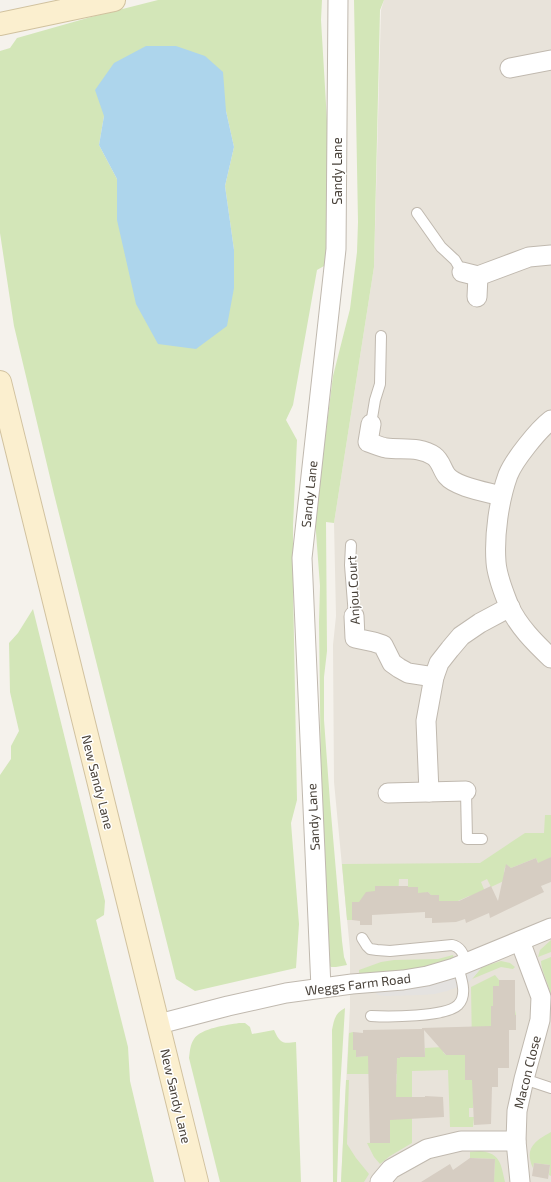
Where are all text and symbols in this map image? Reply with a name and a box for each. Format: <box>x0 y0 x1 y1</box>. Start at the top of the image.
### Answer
street label: Sandy Lane <box>329 137 345 205</box>
street label: Sandy Lane <box>298 460 320 528</box>
street label: Anjou Court <box>343 555 363 625</box>
street label: New Sandy Lane <box>79 733 117 831</box>
street label: Sandy Lane <box>303 783 323 851</box>
street label: Weggs Farm Road <box>304 970 412 998</box>
street label: Macon Close <box>510 1034 544 1110</box>
street label: New Sandy Lane <box>157 1047 195 1145</box>

